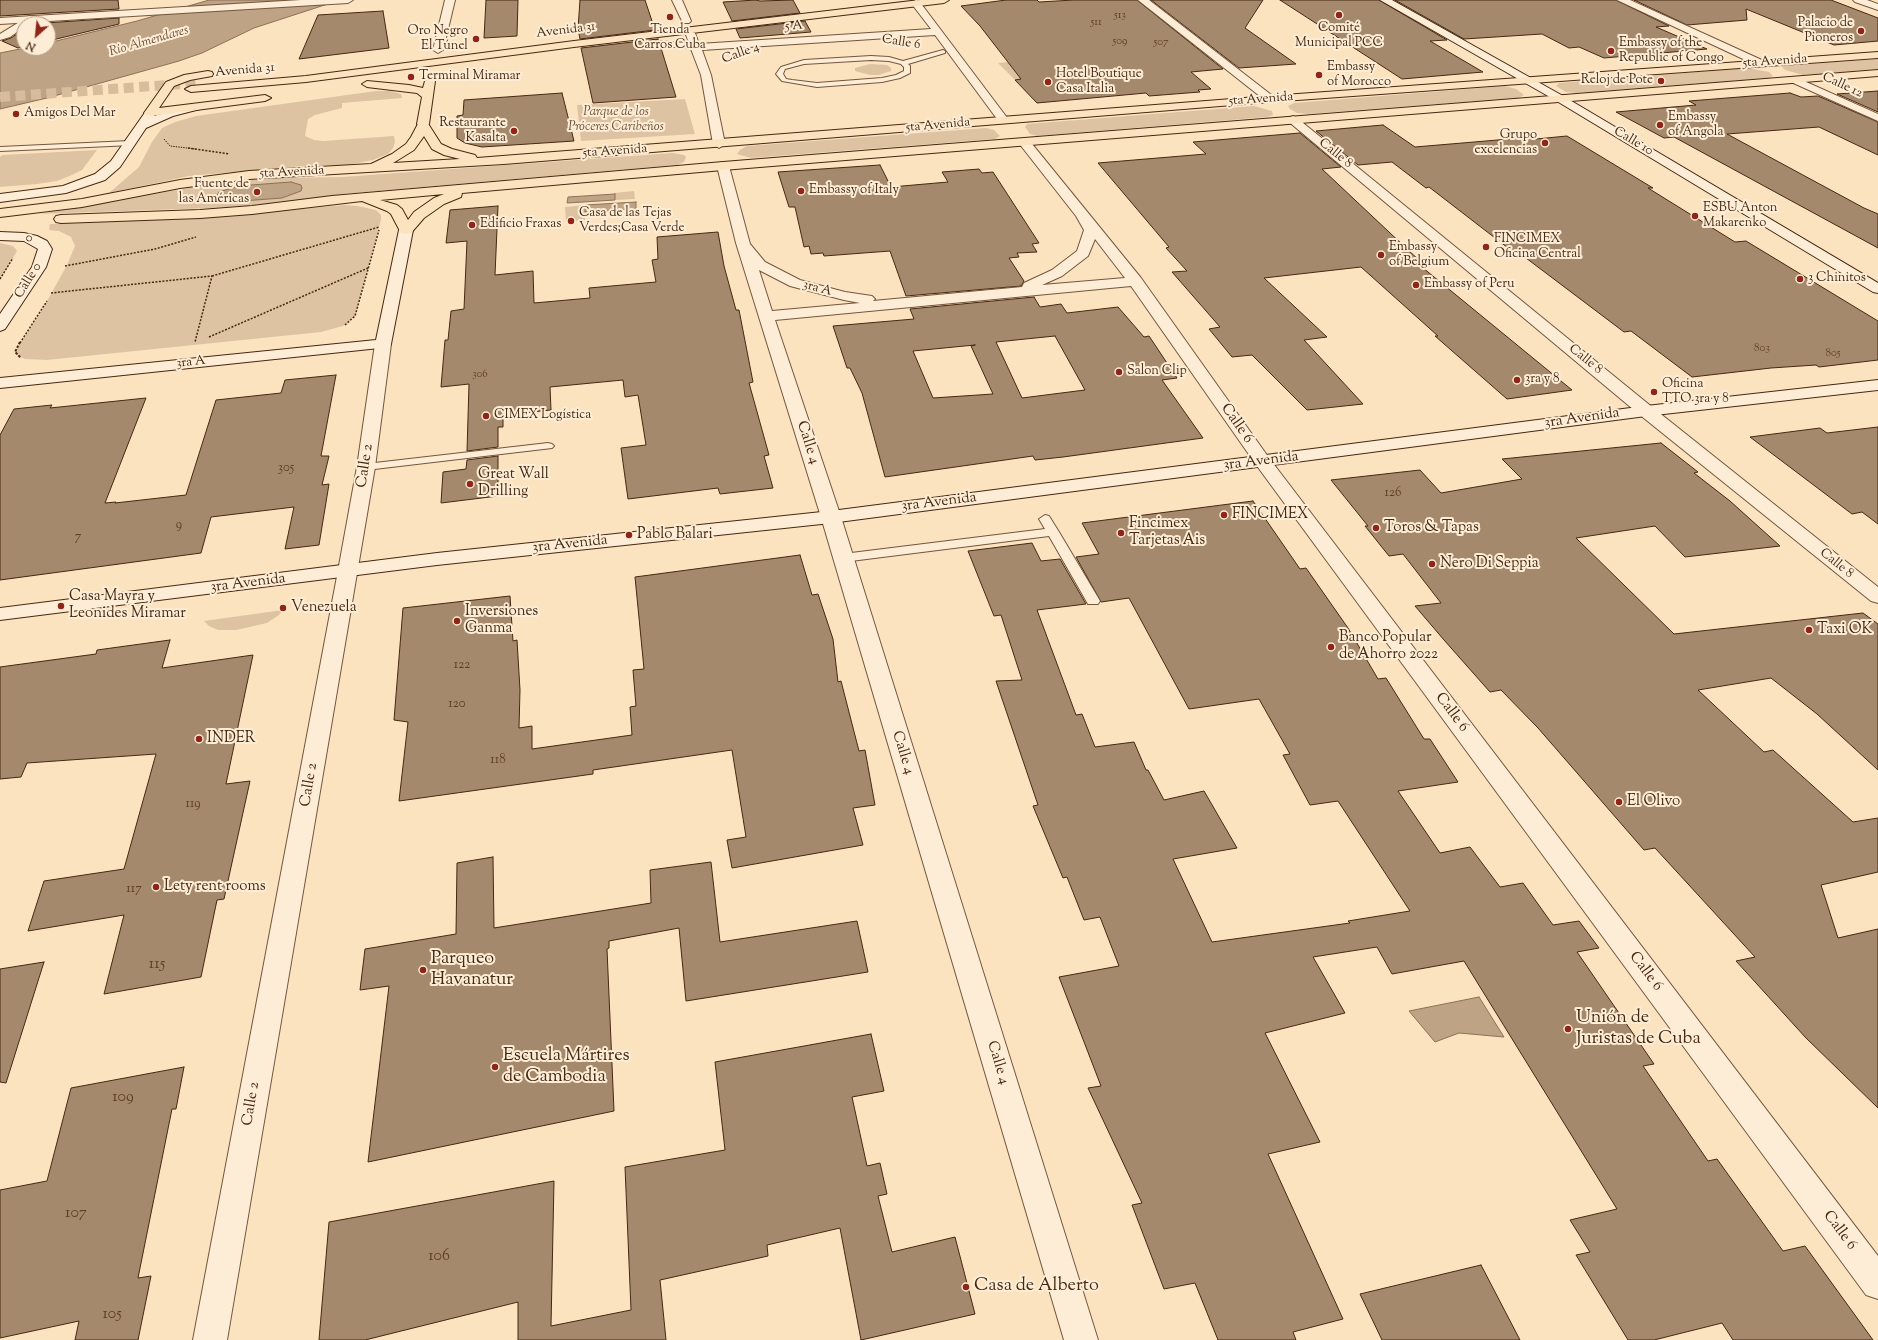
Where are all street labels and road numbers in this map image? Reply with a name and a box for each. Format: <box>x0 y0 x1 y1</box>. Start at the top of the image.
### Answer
street label: 5 A <box>785 19 803 35</box>
street label: Avenida 31 <box>536 20 596 42</box>
street label: Calle 6 <box>881 32 921 54</box>
street label: Calle 4 <box>720 40 762 68</box>
street label: 5ta Avenida <box>1742 52 1808 72</box>
street label: Avenida 31 <box>215 61 275 81</box>
street label: Calle 12 <box>1819 70 1865 102</box>
street label: 5ta Avenida <box>1228 90 1294 110</box>
street label: 5ta Avenida <box>905 115 971 137</box>
street label: Calle 10 <box>1610 124 1656 160</box>
street label: Calle 8 <box>1315 136 1355 172</box>
street label: 5ta Avenida <box>582 142 648 162</box>
street label: 5ta Avenida <box>259 164 325 182</box>
street label: 0 <box>23 231 35 247</box>
street label: Calle 0 <box>12 260 46 302</box>
street label: 3ra A <box>801 278 833 300</box>
street label: Calle 8 <box>1565 342 1605 378</box>
street label: 3ra A <box>176 354 206 372</box>
street label: Calle 6 <box>1216 401 1256 447</box>
street label: 3ra Avenida <box>1543 405 1621 433</box>
street label: Calle 4 <box>792 419 822 467</box>
street label: Calle 2 <box>354 443 378 489</box>
street label: 3ra Avenida <box>1222 448 1300 476</box>
street label: 3ra Avenida <box>900 489 978 517</box>
street label: 3ra Avenida <box>531 532 609 558</box>
street label: Calle 8 <box>1816 546 1856 582</box>
street label: 3ra Avenida <box>209 570 287 598</box>
street label: Calle 6 <box>1430 690 1472 736</box>
street label: Calle 4 <box>887 729 917 777</box>
street label: Calle 2 <box>297 762 323 808</box>
street label: Calle 6 <box>1624 949 1666 995</box>
street label: Calle 4 <box>982 1039 1012 1087</box>
street label: Calle 2 <box>239 1081 265 1127</box>
street label: Calle 6 <box>1818 1208 1860 1254</box>

